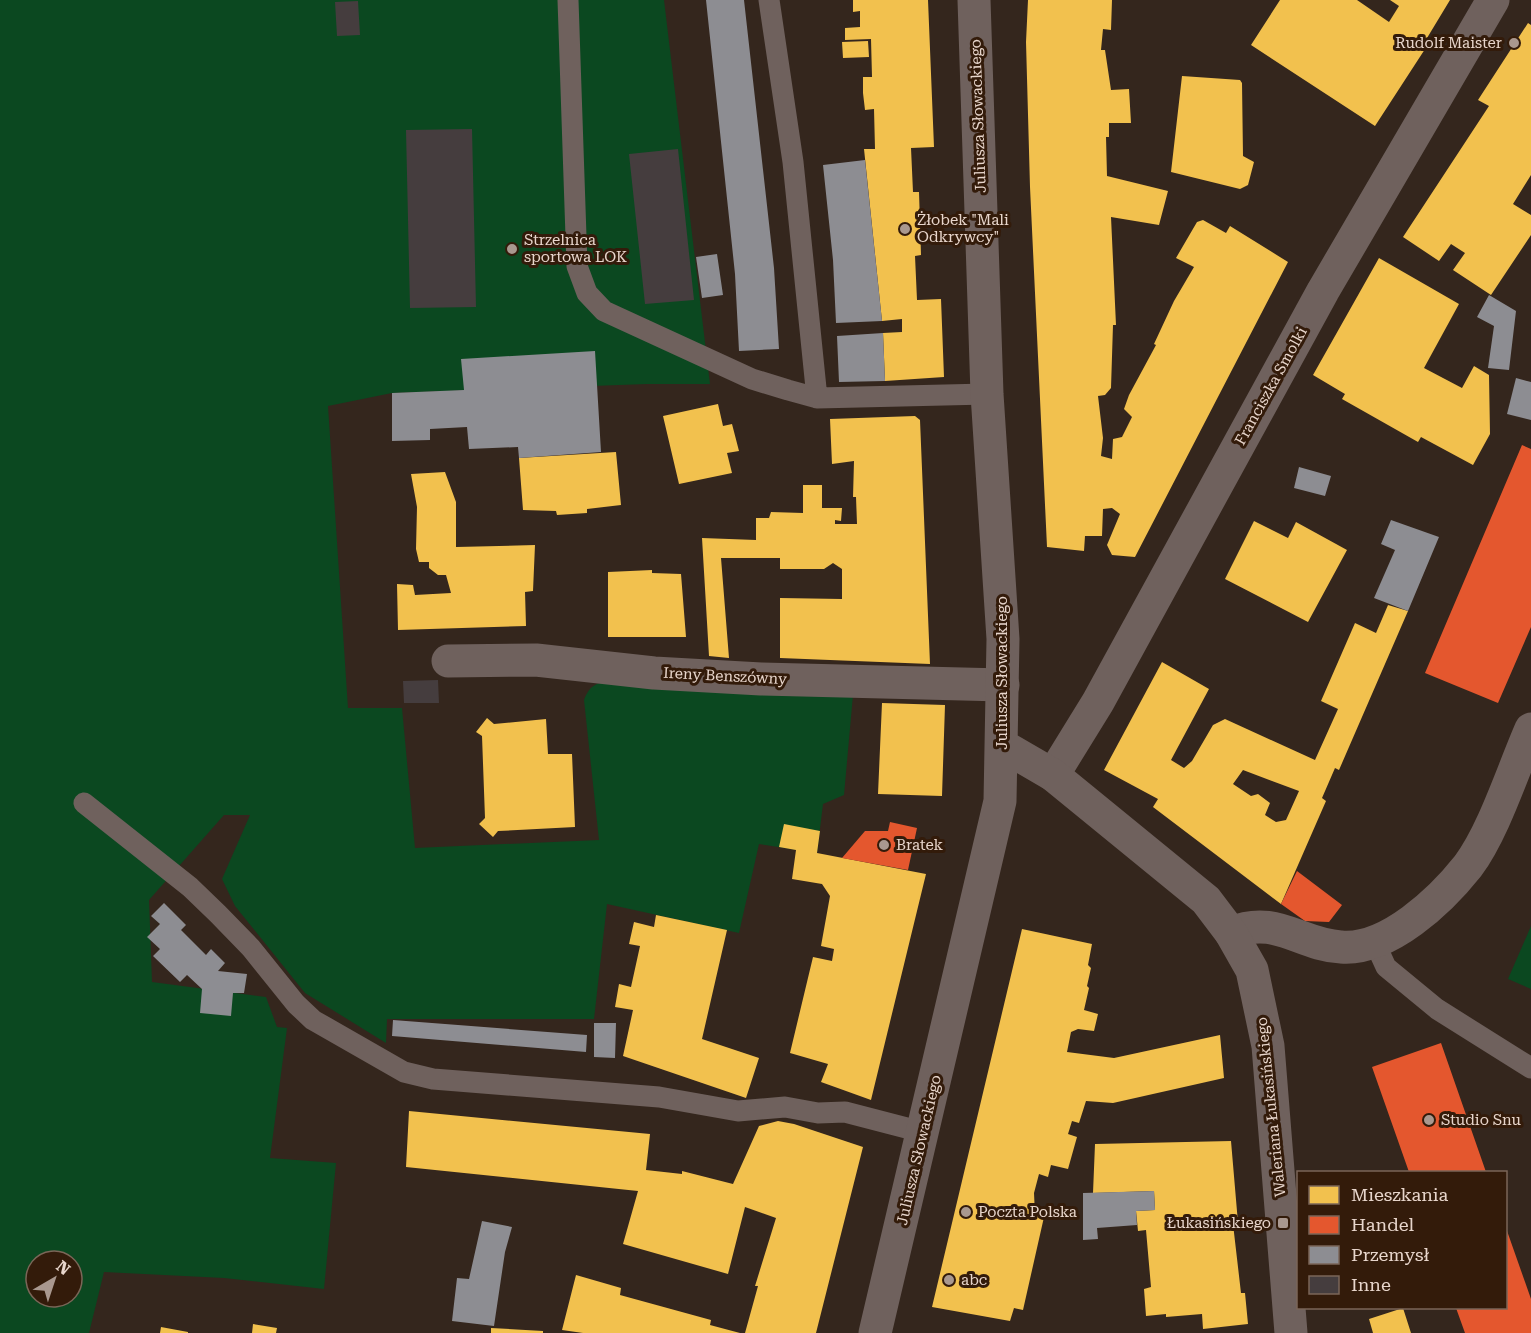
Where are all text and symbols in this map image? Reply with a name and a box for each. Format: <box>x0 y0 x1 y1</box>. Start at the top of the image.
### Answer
place label: Rudolf Maister <box>1395 34 1502 52</box>
marker: Rudolf Maister <box>1507 36 1521 50</box>
street label: Juliusza Słowackiego <box>966 39 990 193</box>
place label: Żłobek "Mali Odkrywcy" <box>917 211 1009 246</box>
marker: Żłobek "Mali Odkrywcy" <box>898 222 912 236</box>
place label: Strzelnica sportowa LOK <box>524 231 627 266</box>
marker: Strzelnica sportowa LOK <box>505 242 519 256</box>
street label: Franciszka Smolki <box>1231 324 1311 448</box>
street label: Juliusza Słowackiego <box>993 596 1011 750</box>
street label: Ireny Benszówny <box>663 664 787 688</box>
place label: Bratek <box>896 836 944 854</box>
marker: Bratek <box>877 838 891 852</box>
street label: Waleriana Łukasińskiego <box>1253 1016 1289 1198</box>
street label: Juliusza Słowackiego <box>893 1073 945 1227</box>
place label: Studio Snu <box>1441 1111 1522 1129</box>
marker: Studio Snu <box>1422 1113 1436 1127</box>
legend <box>1297 1171 1507 1309</box>
text: Mieszkania <box>1351 1184 1448 1205</box>
place label: Poczta Polska <box>978 1203 1077 1221</box>
marker: Poczta Polska <box>959 1205 973 1219</box>
place label: Łukasińskiego <box>1167 1214 1271 1232</box>
text: Handel <box>1351 1214 1414 1235</box>
marker: Łukasińskiego <box>1276 1216 1290 1230</box>
text: Przemysł <box>1351 1244 1430 1265</box>
north arrow <box>24 1249 84 1309</box>
text: N <box>52 1256 74 1279</box>
place label: abc <box>961 1271 987 1289</box>
marker: abc <box>942 1273 956 1287</box>
text: Inne <box>1351 1274 1391 1295</box>

